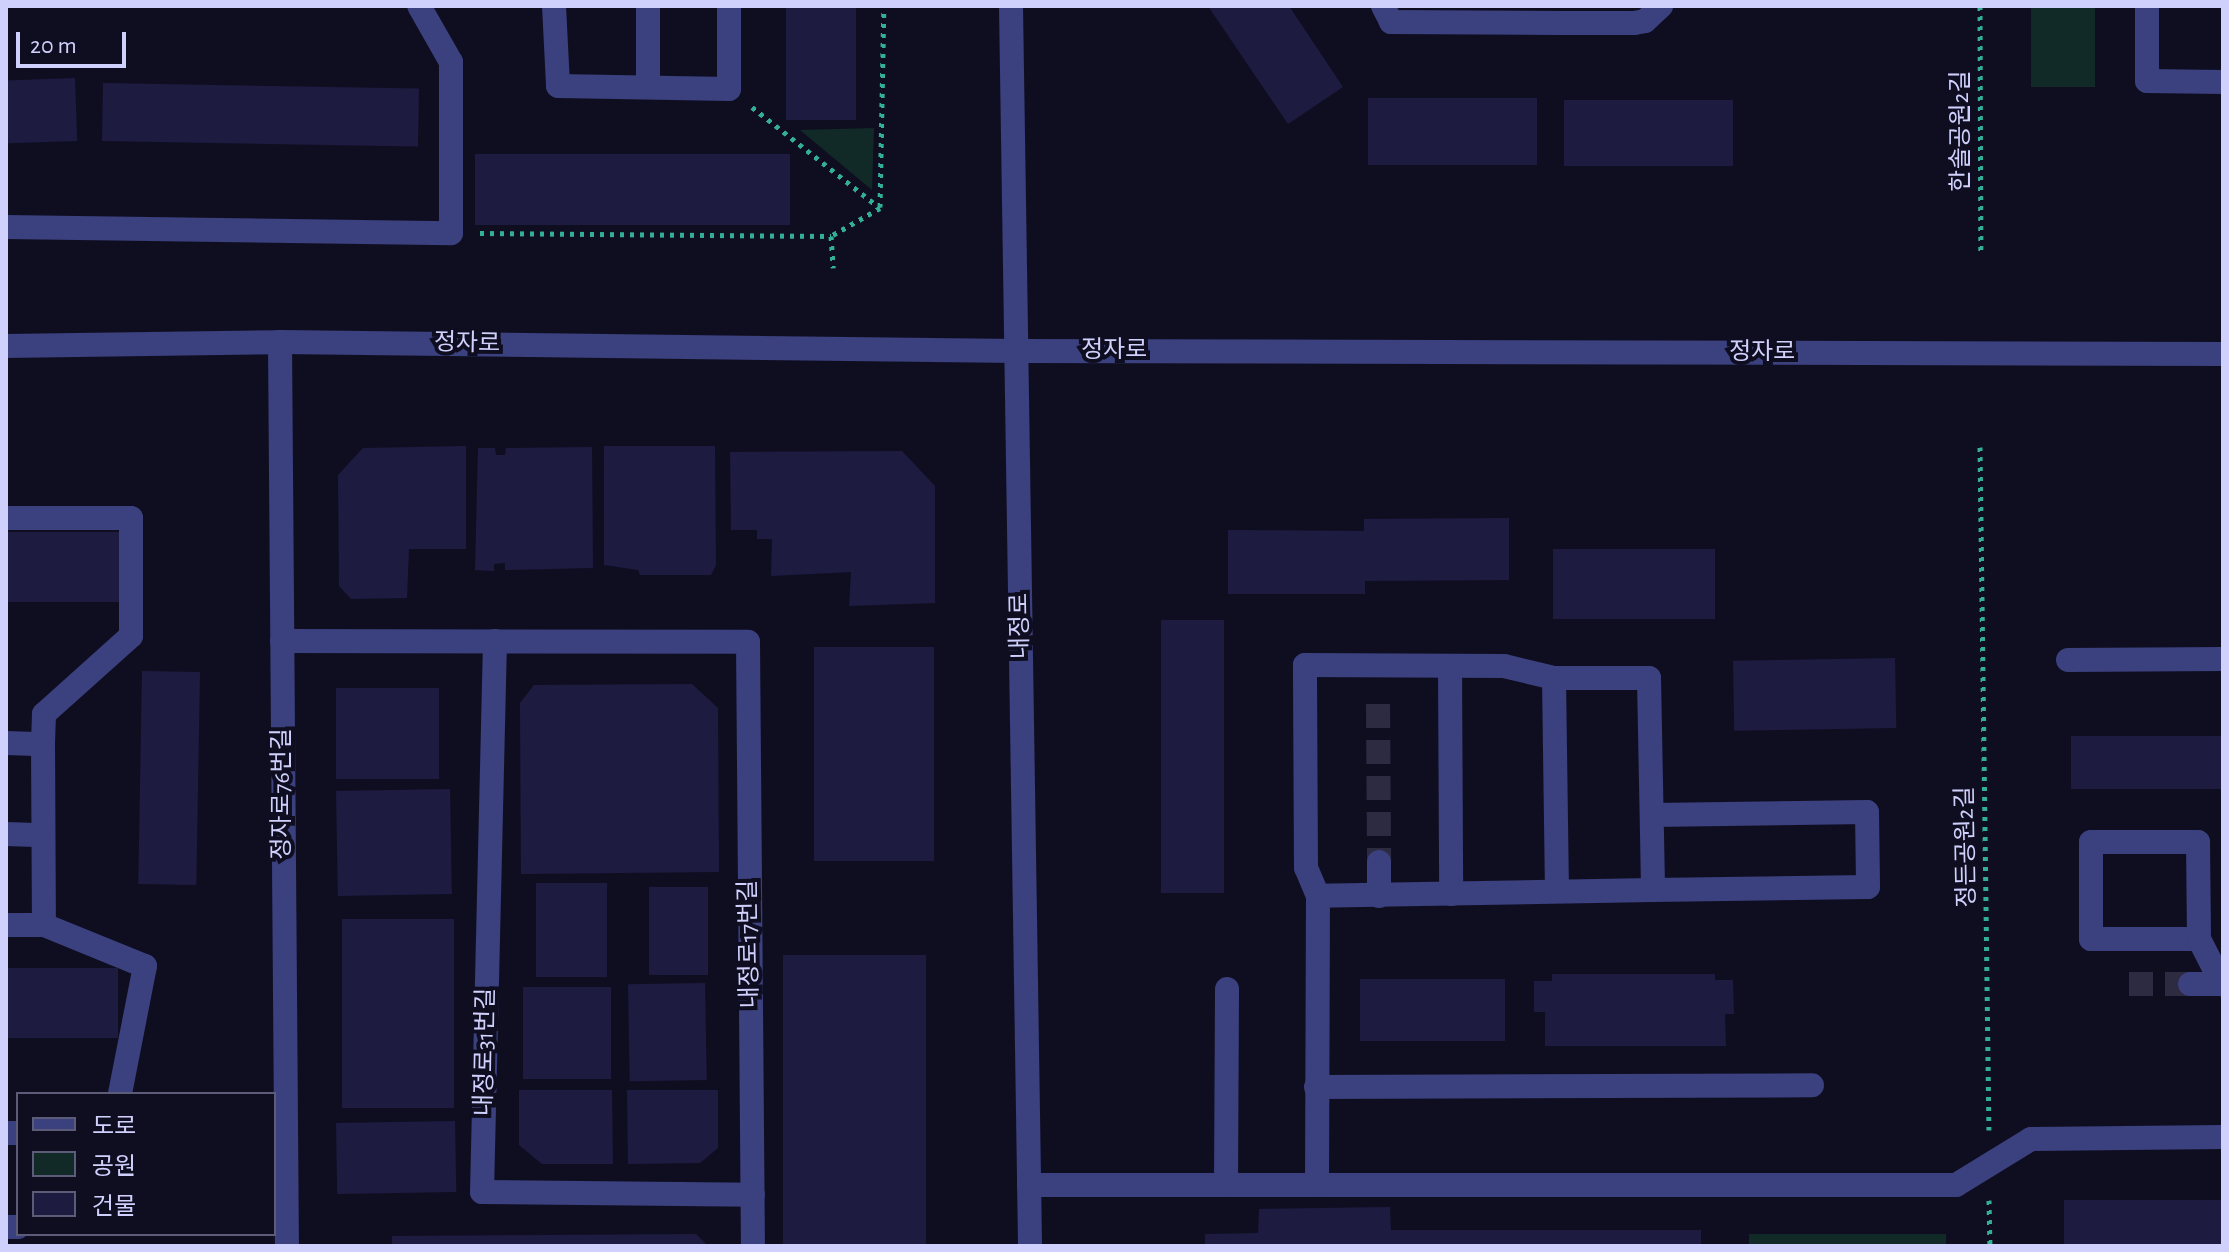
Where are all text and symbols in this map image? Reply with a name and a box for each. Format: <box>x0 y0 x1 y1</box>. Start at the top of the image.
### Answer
scale bar <box>20 16 130 66</box>
text: 20 m <box>30 34 77 58</box>
street label: 한솔공원2길 <box>1948 70 1976 192</box>
street label: 정자로 <box>434 329 500 359</box>
street label: 정자로 <box>1081 337 1147 365</box>
street label: 정자로 <box>1729 339 1795 367</box>
street label: 내정로 <box>1006 593 1036 659</box>
street label: 정자로76번길 <box>269 728 297 860</box>
street label: 정든공원2길 <box>1952 786 1982 908</box>
street label: 내정로17번길 <box>734 879 766 1009</box>
street label: 내정로31번길 <box>470 987 502 1117</box>
legend <box>16 1092 276 1236</box>
text: 도로 <box>92 1115 136 1139</box>
text: 공원 <box>92 1155 136 1179</box>
text: 건물 <box>92 1195 136 1219</box>

